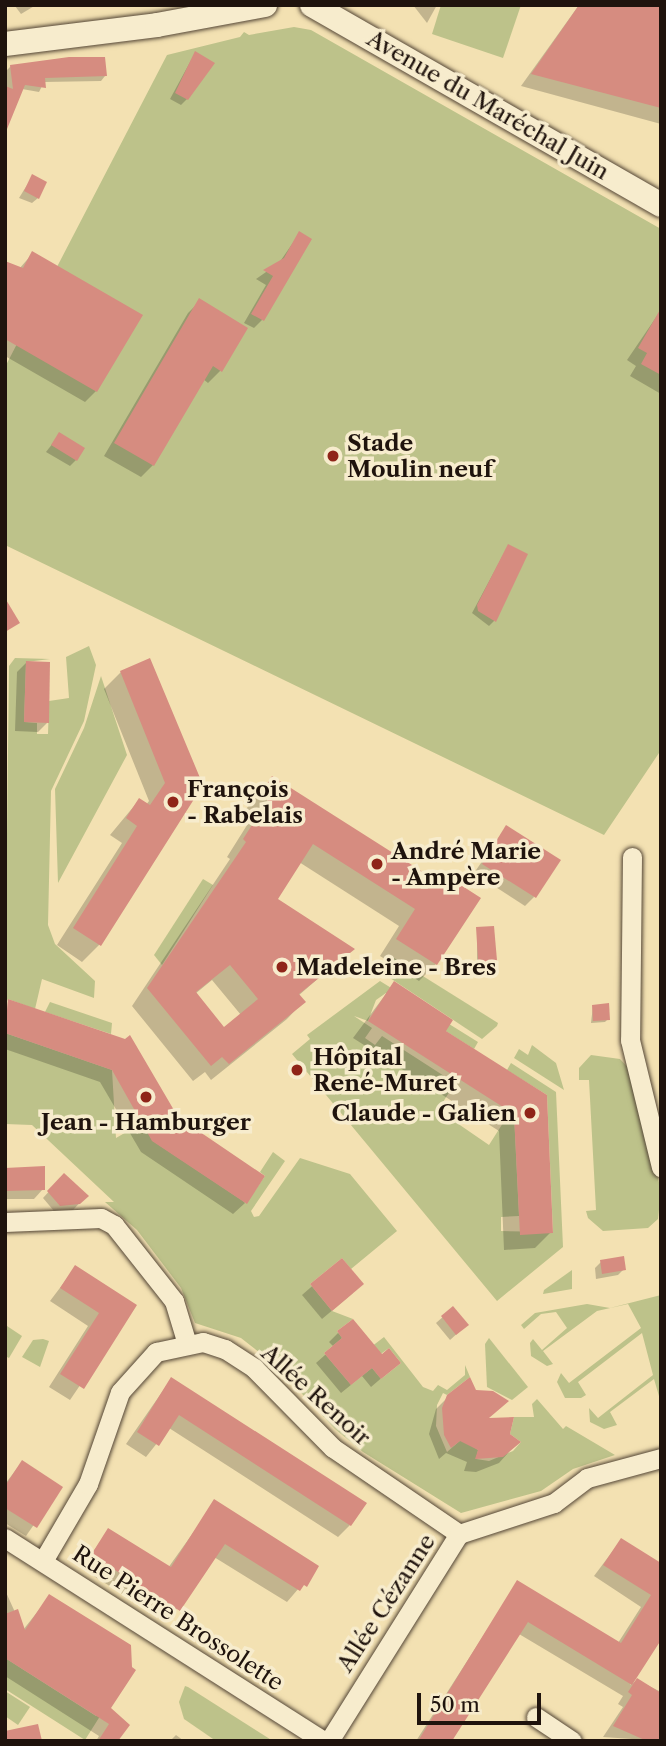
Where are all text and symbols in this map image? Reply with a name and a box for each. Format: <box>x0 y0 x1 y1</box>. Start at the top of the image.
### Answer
street label: Avenue du Maréchal Juin <box>362 24 614 186</box>
place label: Stade Moulin neuf <box>347 429 493 483</box>
marker: Stade Moulin neuf <box>325 448 341 464</box>
place label: François - Rabelais <box>187 775 303 829</box>
marker: François - Rabelais <box>165 794 181 810</box>
place label: André Marie - Ampère <box>391 837 541 891</box>
marker: André Marie - Ampère <box>369 856 385 872</box>
place label: Madeleine - Bres <box>296 953 496 981</box>
marker: Madeleine - Bres <box>274 959 290 975</box>
place label: Hôpital René-Muret <box>313 1043 457 1097</box>
marker: Hôpital René-Muret <box>287 1060 307 1080</box>
marker: Jean - Hamburger <box>138 1089 154 1105</box>
place label: Claude - Galien <box>332 1099 516 1127</box>
marker: Claude - Galien <box>522 1105 538 1121</box>
place label: Jean - Hamburger <box>41 1108 251 1136</box>
street label: Allée Renoir <box>256 1339 376 1451</box>
street label: Allée Cézanne <box>331 1529 441 1677</box>
street label: Rue Pierre Brossolette <box>67 1540 289 1696</box>
scale bar <box>421 1680 545 1724</box>
text: 50 m <box>430 1692 480 1717</box>

